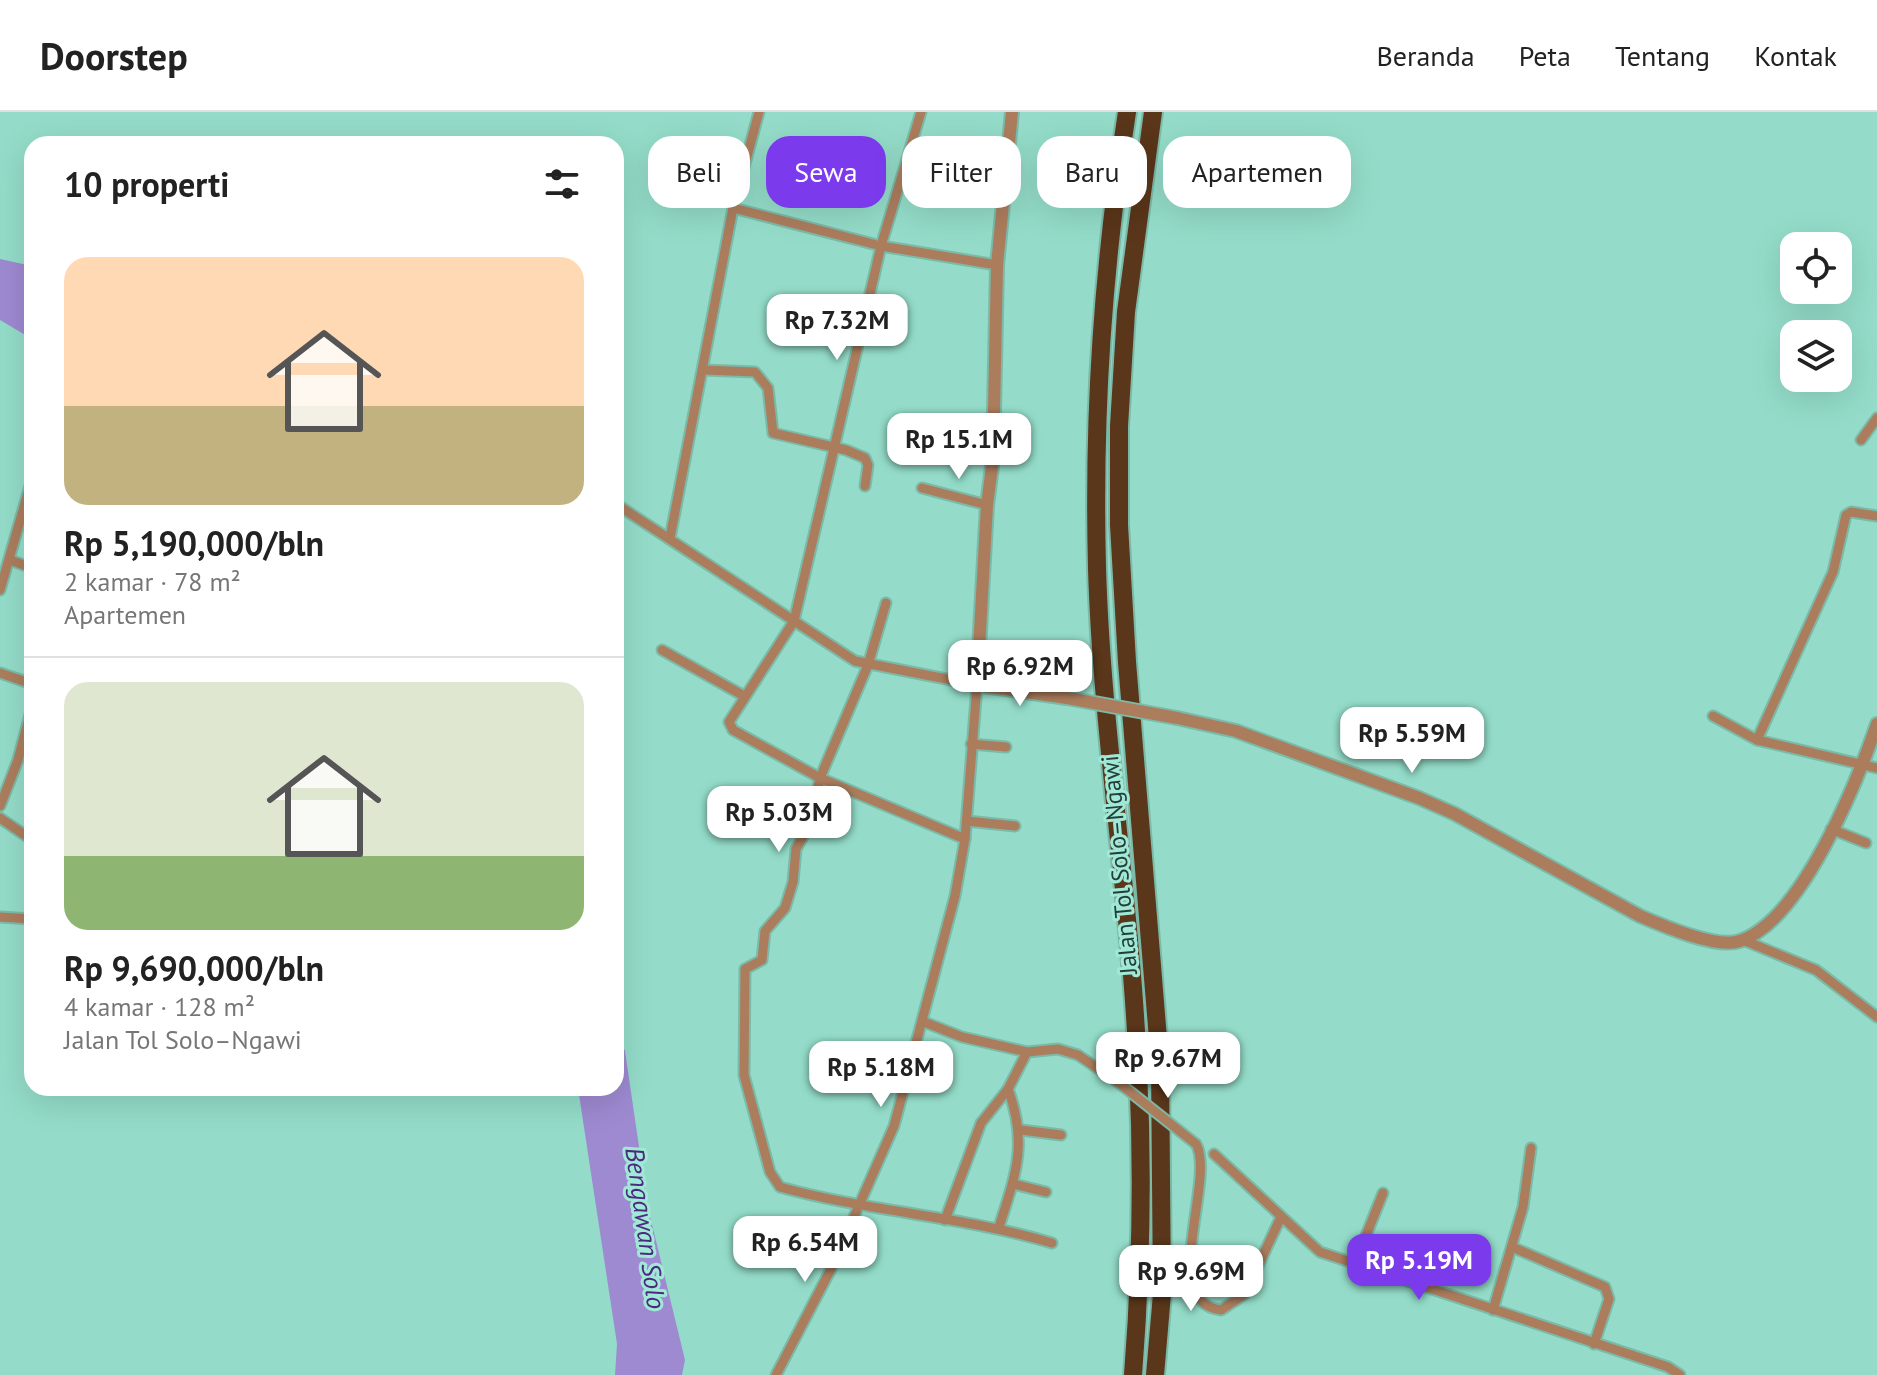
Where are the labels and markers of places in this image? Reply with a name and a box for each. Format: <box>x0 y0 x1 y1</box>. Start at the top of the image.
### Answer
pin: Rp 7.32M <box>754 294 920 362</box>
pin: Rp 15.1M <box>876 413 1042 481</box>
pin: Rp 6.92M <box>937 640 1103 708</box>
pin: Rp 5.59M <box>1329 707 1495 775</box>
pin: Rp 5.03M <box>696 786 862 854</box>
pin: Rp 9.67M <box>1085 1032 1251 1100</box>
pin: Rp 5.18M <box>798 1041 964 1109</box>
pin: Rp 6.54M <box>722 1216 888 1284</box>
pin: Rp 5.19M <box>1336 1234 1502 1302</box>
pin: Rp 9.69M <box>1108 1245 1274 1313</box>

